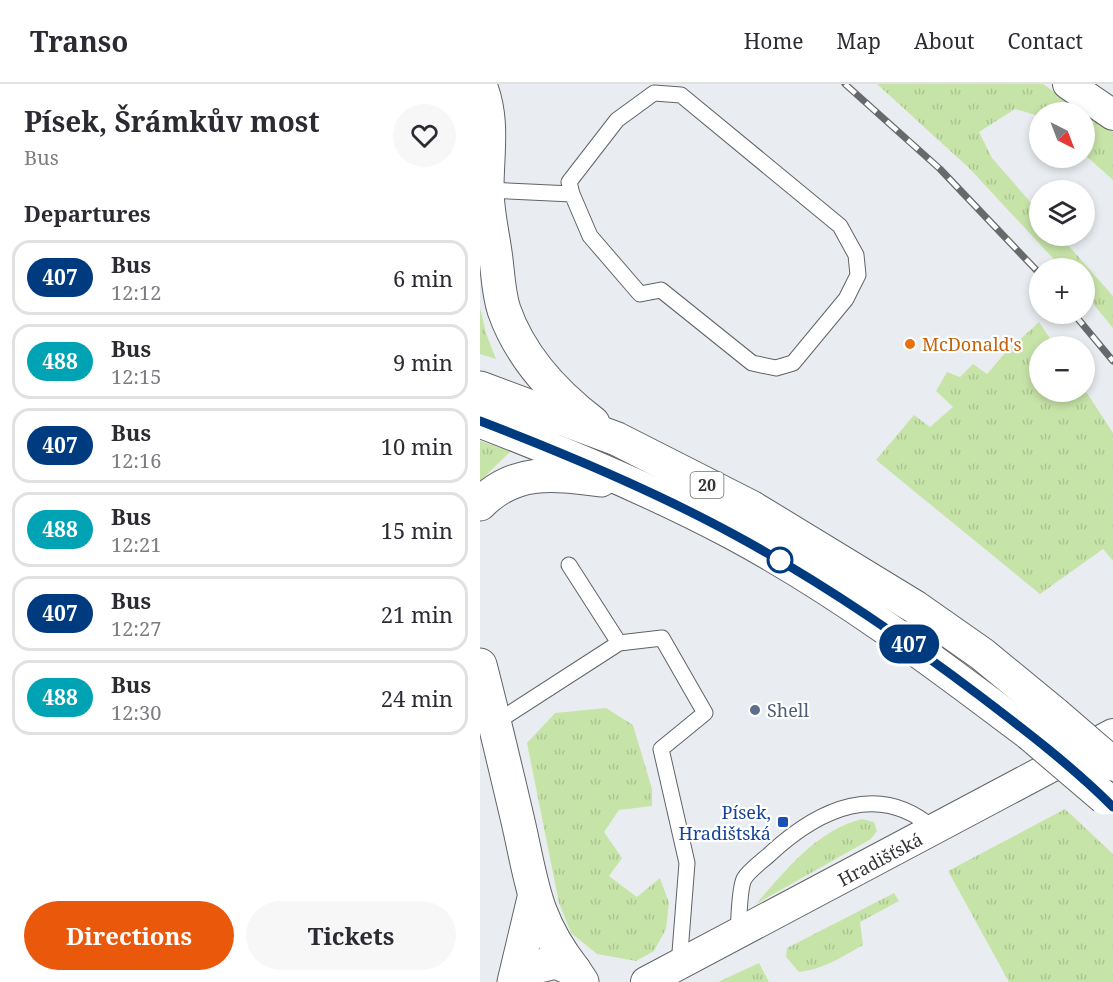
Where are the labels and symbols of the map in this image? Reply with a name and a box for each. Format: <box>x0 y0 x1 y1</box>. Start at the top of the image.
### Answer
north arrow <box>1029 102 1095 168</box>
place label: McDonald's <box>922 332 1022 356</box>
marker: McDonald's <box>903 337 917 351</box>
road number: 20 <box>690 472 724 498</box>
unlabelled marker <box>767 547 793 573</box>
line badge: 407 <box>874 624 944 664</box>
place label: Shell <box>767 698 809 722</box>
marker: Shell <box>748 703 762 717</box>
place label: Písek, Hradištská <box>678 800 771 845</box>
marker: Písek, Hradištská <box>776 815 790 829</box>
street label: Hradišťská <box>833 827 927 891</box>

